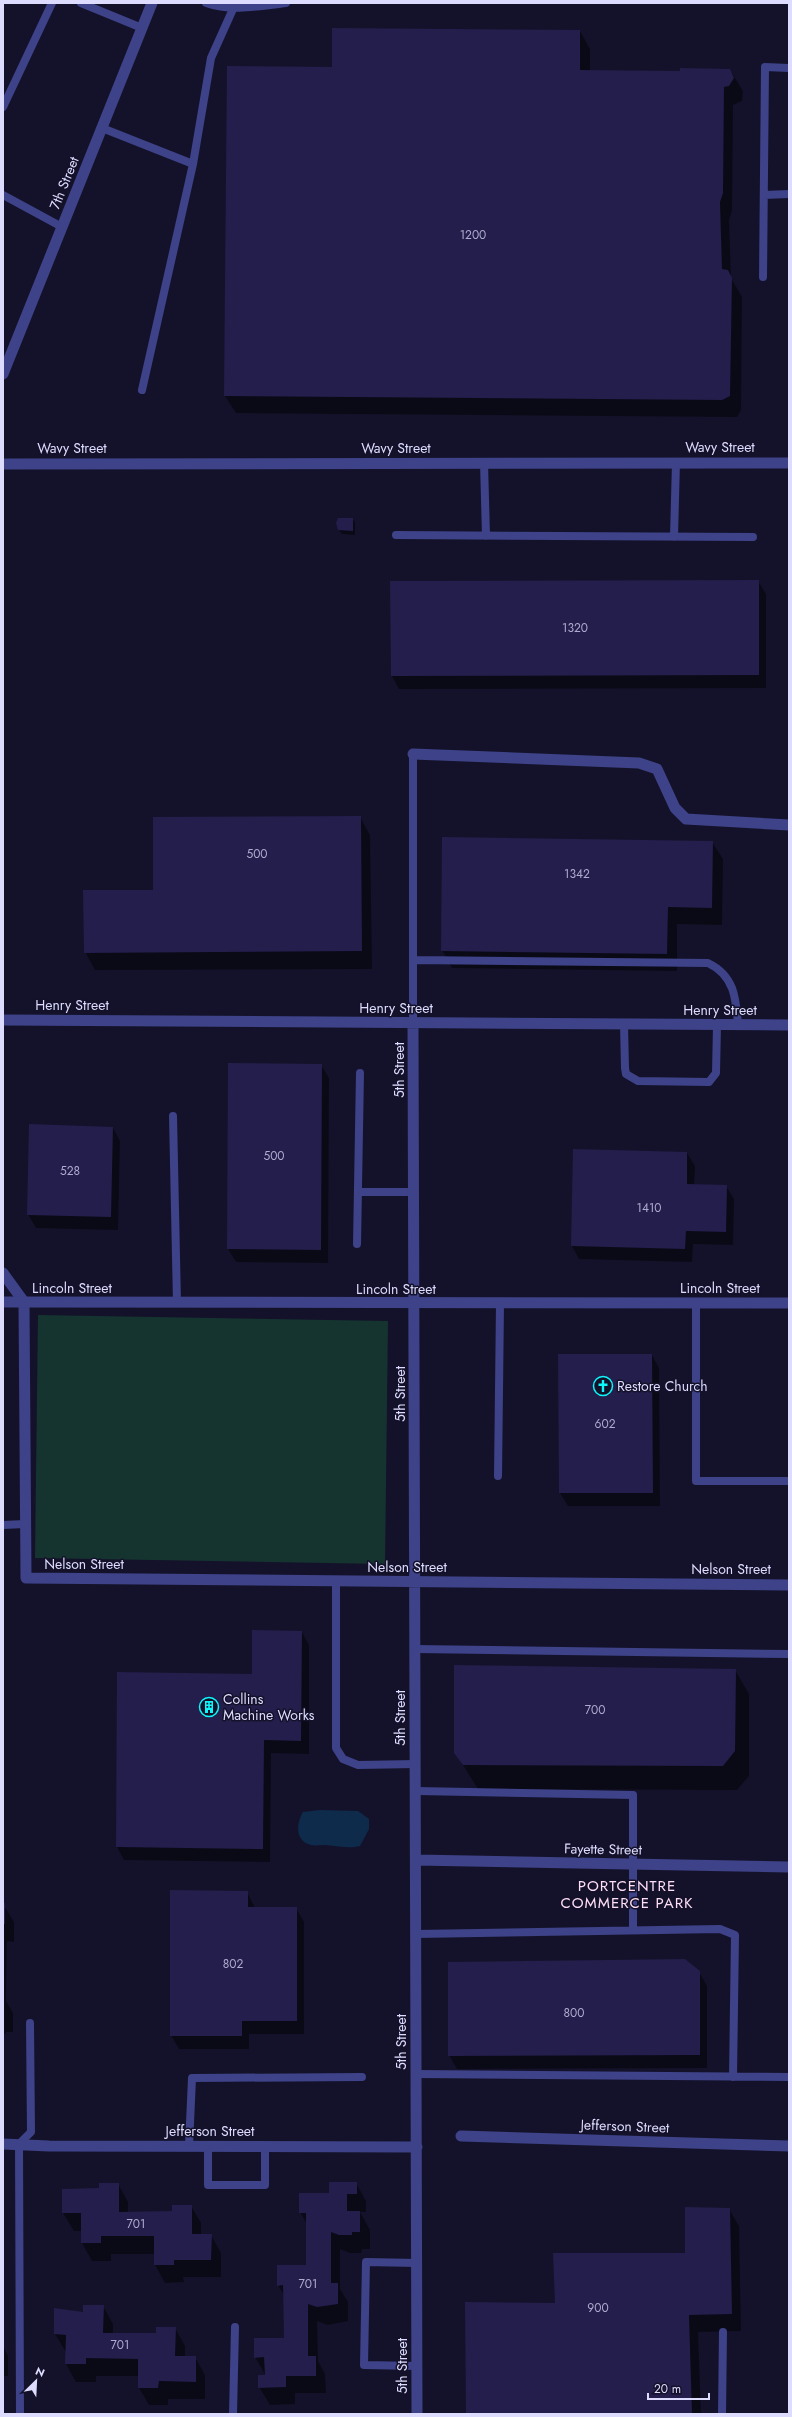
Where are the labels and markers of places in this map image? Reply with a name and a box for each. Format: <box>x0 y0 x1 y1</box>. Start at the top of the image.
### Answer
church icon: Restore Church <box>592 1375 614 1397</box>
place label: Restore Church <box>617 1376 708 1396</box>
place label: Collins Machine Works <box>223 1689 315 1725</box>
building icon: Collins Machine Works <box>198 1696 220 1718</box>

